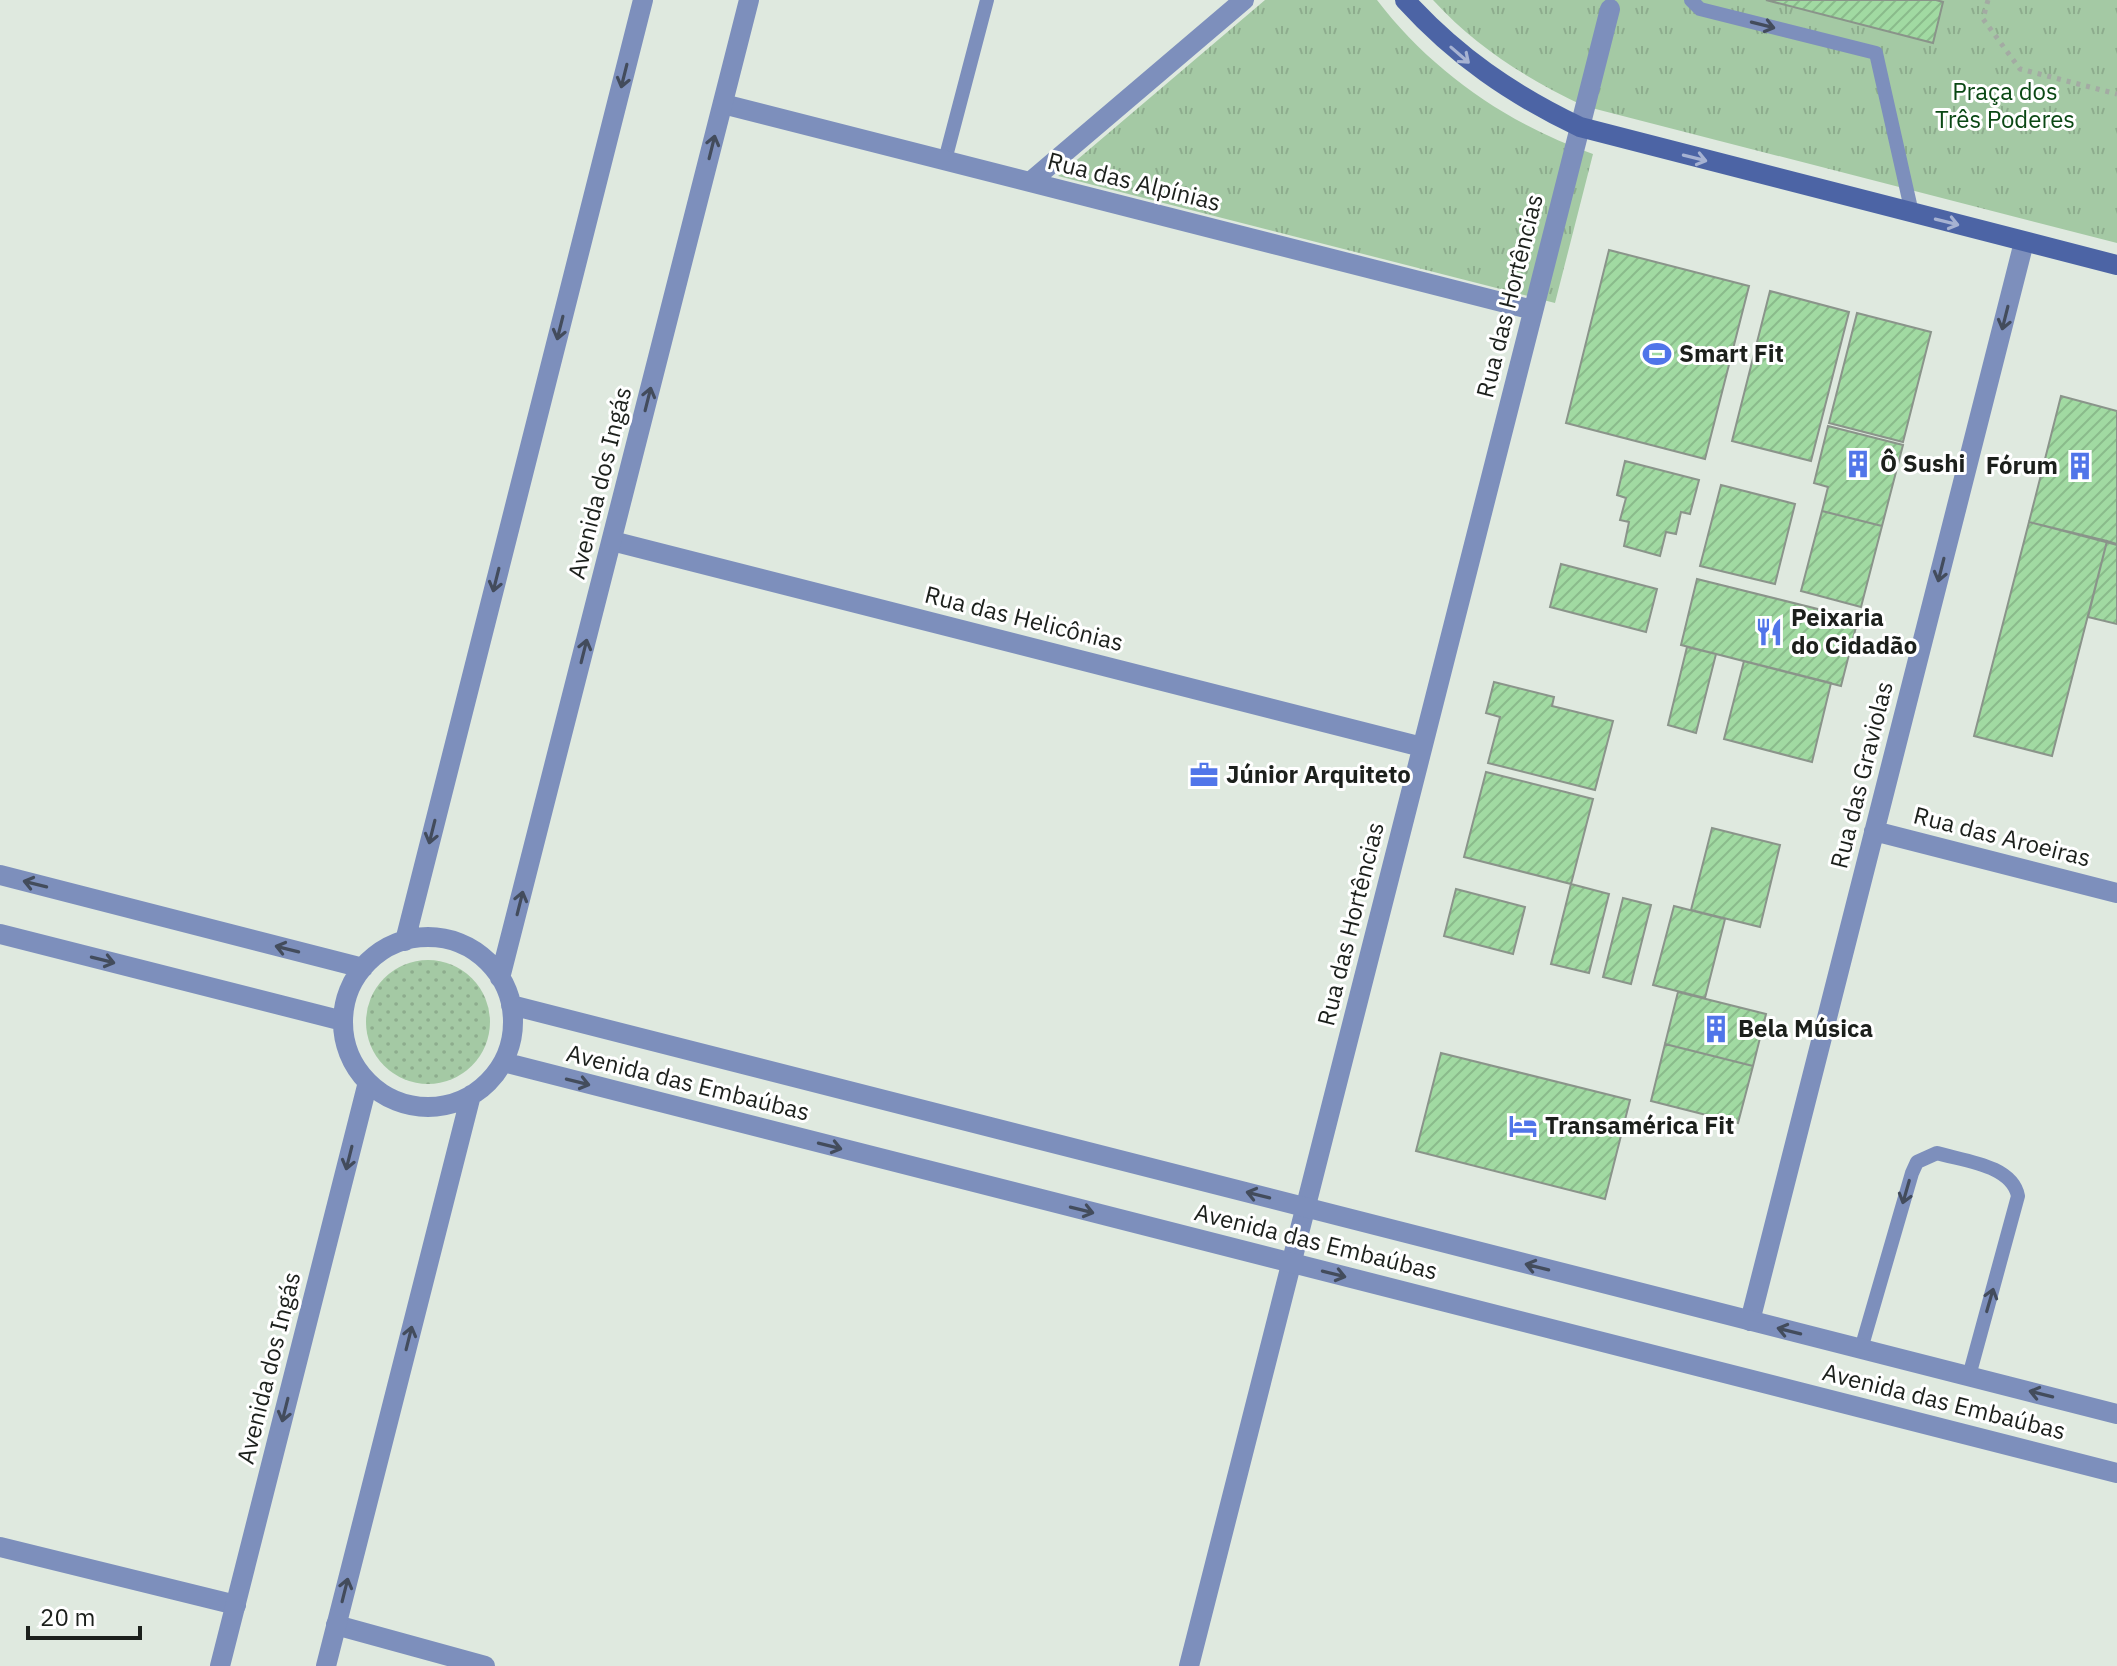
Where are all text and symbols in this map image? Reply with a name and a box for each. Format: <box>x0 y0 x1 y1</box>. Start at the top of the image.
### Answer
one-way arrow <box>1750 18 1776 33</box>
one-way arrow <box>1449 46 1470 64</box>
one-way arrow <box>616 62 631 88</box>
park label: Praça dos Três Poderes <box>1935 75 2075 135</box>
one-way arrow <box>705 135 720 160</box>
street label: Rua das Alpínias <box>1044 144 1224 218</box>
one-way arrow <box>1682 152 1708 167</box>
street label: Rua das Hortências <box>1468 191 1550 401</box>
one-way arrow <box>1934 216 1960 231</box>
one-way arrow <box>1996 304 2011 330</box>
one-way arrow <box>552 314 567 340</box>
place label: Smart Fit <box>1679 337 1784 369</box>
sports icon: Smart Fit <box>1642 339 1672 369</box>
street label: Avenida dos Ingás <box>560 383 638 582</box>
one-way arrow <box>641 387 656 412</box>
place label: Ô Sushi <box>1880 447 1965 479</box>
building icon: Ô Sushi <box>1843 449 1873 479</box>
place label: Fórum <box>1986 449 2058 481</box>
building icon: Fórum <box>2065 451 2095 481</box>
one-way arrow <box>1932 556 1947 582</box>
one-way arrow <box>488 566 503 592</box>
street label: Rua das Helicônias <box>922 578 1127 658</box>
place label: Peixaria do Cidadão <box>1791 601 1917 661</box>
restaurant icon: Peixaria do Cidadão <box>1754 617 1784 647</box>
one-way arrow <box>577 639 592 664</box>
street label: Rua das Graviolas <box>1822 678 1900 872</box>
place label: Júnior Arquiteto <box>1226 758 1411 790</box>
office icon: Júnior Arquiteto <box>1189 760 1219 790</box>
street label: Rua das Aroeiras <box>1910 799 2094 874</box>
one-way arrow <box>424 818 439 844</box>
street label: Rua das Hortências <box>1309 819 1391 1029</box>
one-way arrow <box>23 876 49 891</box>
one-way arrow <box>513 890 528 916</box>
one-way arrow <box>275 940 301 955</box>
one-way arrow <box>89 954 115 969</box>
place label: Bela Música <box>1738 1012 1873 1044</box>
building icon: Bela Música <box>1701 1014 1731 1044</box>
street label: Avenida das Embaúbas <box>563 1036 813 1128</box>
one-way arrow <box>565 1075 591 1090</box>
place label: Transamérica Fit <box>1545 1109 1734 1141</box>
hotel icon: Transamérica Fit <box>1508 1111 1538 1141</box>
one-way arrow <box>817 1139 843 1154</box>
one-way arrow <box>341 1145 356 1170</box>
one-way arrow <box>1898 1178 1913 1204</box>
one-way arrow <box>1246 1187 1272 1202</box>
street label: Avenida das Embaúbas <box>1191 1195 1441 1287</box>
one-way arrow <box>1069 1203 1095 1218</box>
one-way arrow <box>1525 1258 1551 1273</box>
one-way arrow <box>1321 1267 1347 1282</box>
street label: Avenida dos Ingás <box>229 1268 307 1467</box>
one-way arrow <box>1983 1288 1998 1314</box>
one-way arrow <box>1777 1322 1803 1337</box>
one-way arrow <box>403 1326 418 1352</box>
street label: Avenida das Embaúbas <box>1819 1355 2069 1447</box>
one-way arrow <box>2029 1386 2055 1401</box>
one-way arrow <box>277 1397 292 1422</box>
one-way arrow <box>339 1578 354 1604</box>
scale bar <box>28 1590 140 1640</box>
text: 20 m <box>40 1601 95 1633</box>

